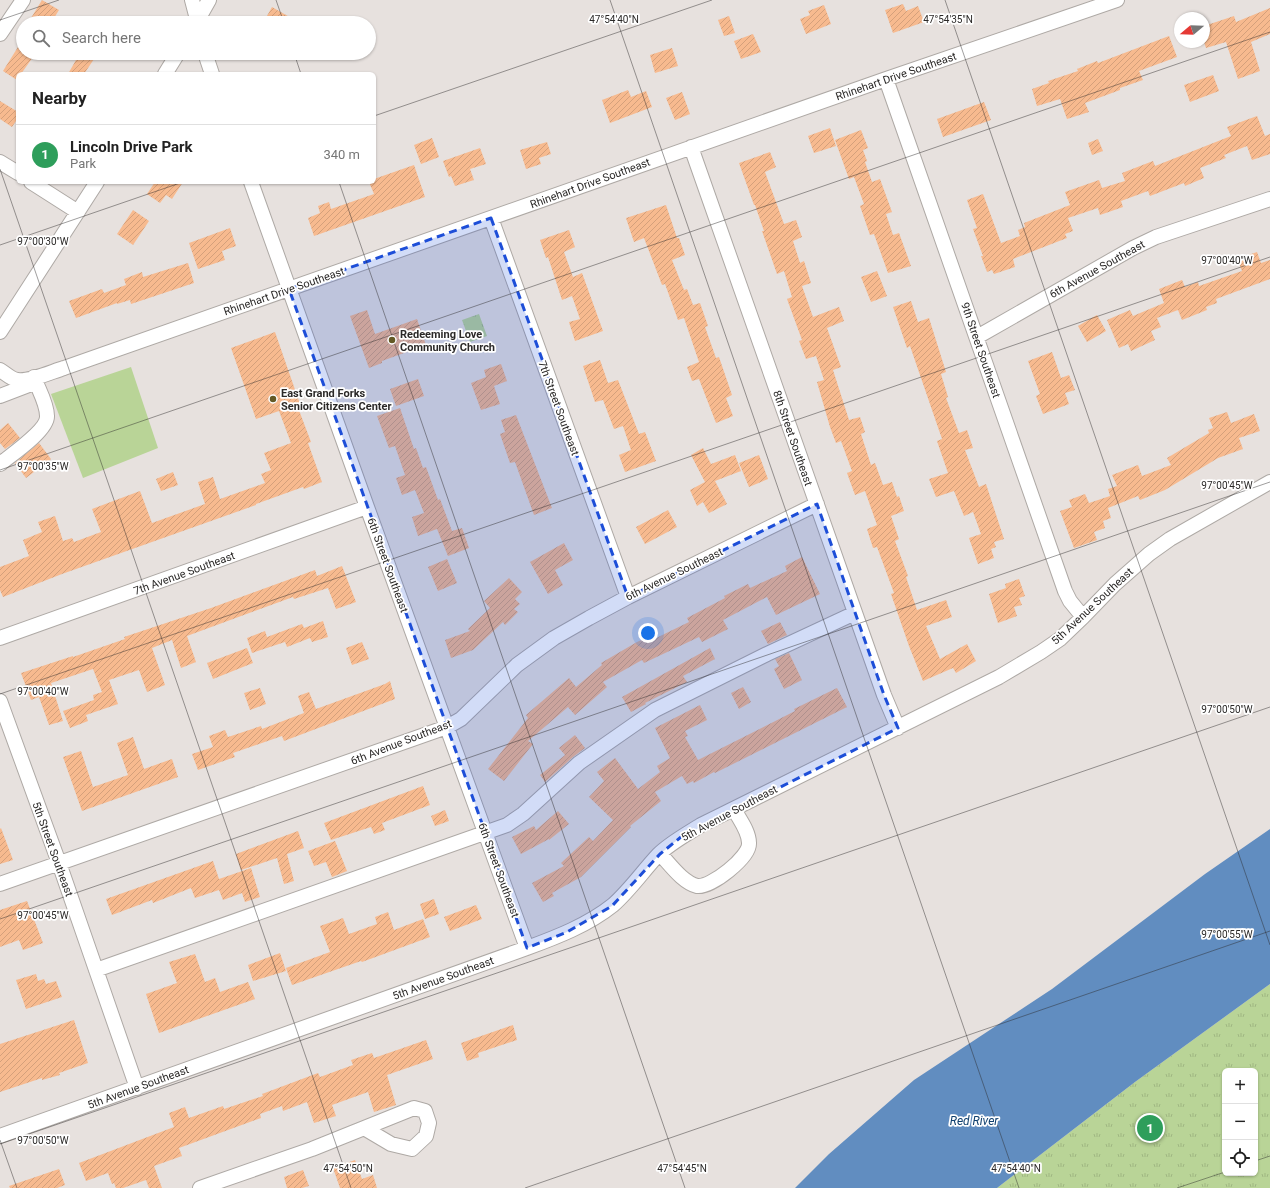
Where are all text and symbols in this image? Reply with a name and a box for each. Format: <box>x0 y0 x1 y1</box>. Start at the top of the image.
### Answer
north arrow <box>1174 12 1210 48</box>
text: 47°54'40"N <box>589 14 639 25</box>
text: 47°54'35"N <box>923 14 973 25</box>
search box <box>16 16 376 60</box>
icon: search <box>30 27 52 49</box>
text: Search here <box>62 29 141 47</box>
street label: Rhinehart Drive Southeast <box>834 50 959 103</box>
text: Nearby <box>32 88 87 108</box>
text: Lincoln Drive Park <box>70 138 193 156</box>
text: 1 <box>41 147 49 162</box>
text: 340 m <box>323 147 360 162</box>
text: Park <box>70 156 96 171</box>
street label: Rhinehart Drive Southeast <box>528 156 652 211</box>
text: 97°00'30"W <box>17 236 69 247</box>
street label: 6th Avenue Southeast <box>1047 238 1147 301</box>
text: 97°00'40"W <box>1201 255 1253 266</box>
street label: Rhinehart Drive Southeast <box>222 265 347 318</box>
street label: 9th Street Southeast <box>958 301 1003 400</box>
place label: Redeeming Love Community Church <box>400 328 495 354</box>
marker: Redeeming Love Community Church <box>387 335 397 345</box>
street label: 7th Street Southeast <box>535 359 582 458</box>
place label: East Grand Forks Senior Citizens Center <box>281 387 392 413</box>
street label: 8th Street Southeast <box>770 389 815 488</box>
marker: East Grand Forks Senior Citizens Center <box>268 394 278 404</box>
text: 97°00'35"W <box>17 461 69 472</box>
text: 97°00'45"W <box>1201 480 1253 491</box>
street label: 6th Street Southeast <box>364 516 411 615</box>
street label: 6th Avenue Southeast <box>623 545 725 604</box>
street label: 7th Avenue Southeast <box>132 549 237 598</box>
street label: 5th Avenue Southeast <box>1049 565 1136 648</box>
your location <box>638 623 658 643</box>
text: 97°00'40"W <box>17 686 69 697</box>
text: 97°00'50"W <box>1201 704 1253 715</box>
street label: 6th Avenue Southeast <box>349 717 454 768</box>
street label: 5th Avenue Southeast <box>679 782 780 844</box>
street label: 5th Street Southeast <box>29 800 76 899</box>
street label: 6th Street Southeast <box>475 821 522 920</box>
text: 97°00'45"W <box>17 910 69 921</box>
text: 97°00'55"W <box>1201 929 1253 940</box>
street label: 5th Avenue Southeast <box>391 954 496 1003</box>
street label: 5th Avenue Southeast <box>86 1063 191 1112</box>
map controls <box>1222 1068 1258 1176</box>
button: + <box>1222 1068 1258 1104</box>
button: − <box>1222 1104 1258 1140</box>
pin: 1 <box>1137 1113 1163 1143</box>
water label: Red River <box>950 1114 999 1128</box>
text: 97°00'50"W <box>17 1135 69 1146</box>
button: locate <box>1222 1140 1258 1176</box>
text: 47°54'50"N <box>323 1163 373 1174</box>
text: 47°54'45"N <box>657 1163 707 1174</box>
text: 47°54'40"N <box>991 1163 1041 1174</box>

